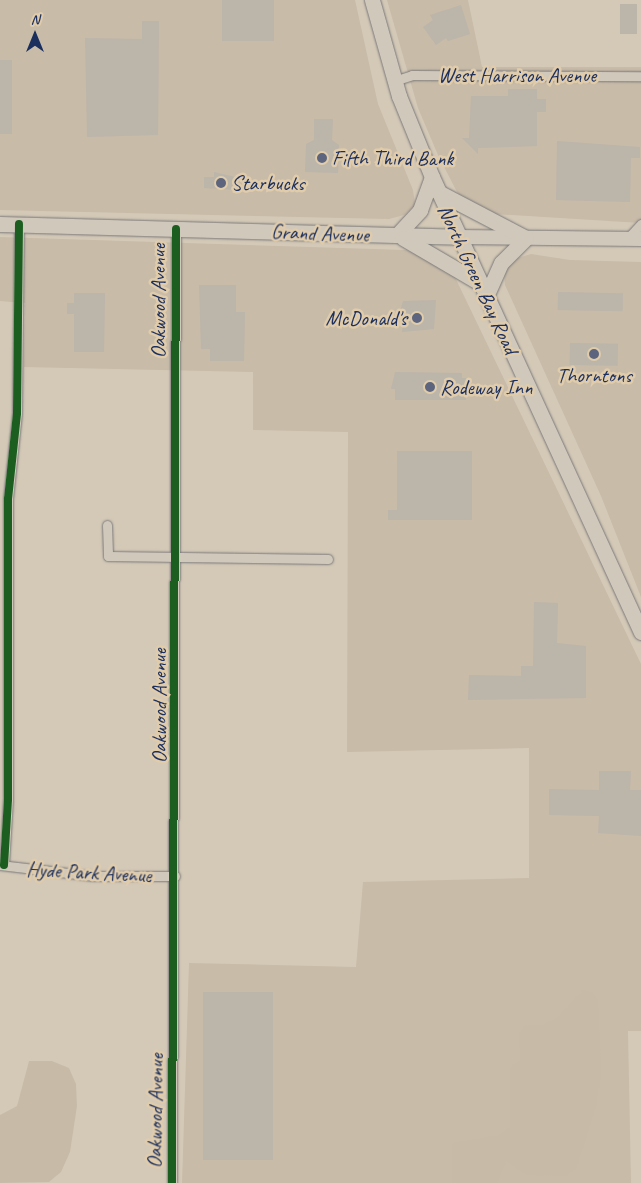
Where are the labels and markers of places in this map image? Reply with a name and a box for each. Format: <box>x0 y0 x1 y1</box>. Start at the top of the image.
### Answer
place label: Fifth Third Bank <box>332 145 455 171</box>
marker: Fifth Third Bank <box>316 152 328 164</box>
place label: Starbucks <box>231 170 304 196</box>
marker: Starbucks <box>215 177 227 189</box>
place label: McDonald's <box>326 305 407 331</box>
marker: McDonald's <box>411 312 423 324</box>
marker: Thorntons <box>588 348 600 360</box>
place label: Thorntons <box>556 362 632 388</box>
place label: Rodeway Inn <box>440 374 532 400</box>
marker: Rodeway Inn <box>424 381 436 393</box>

